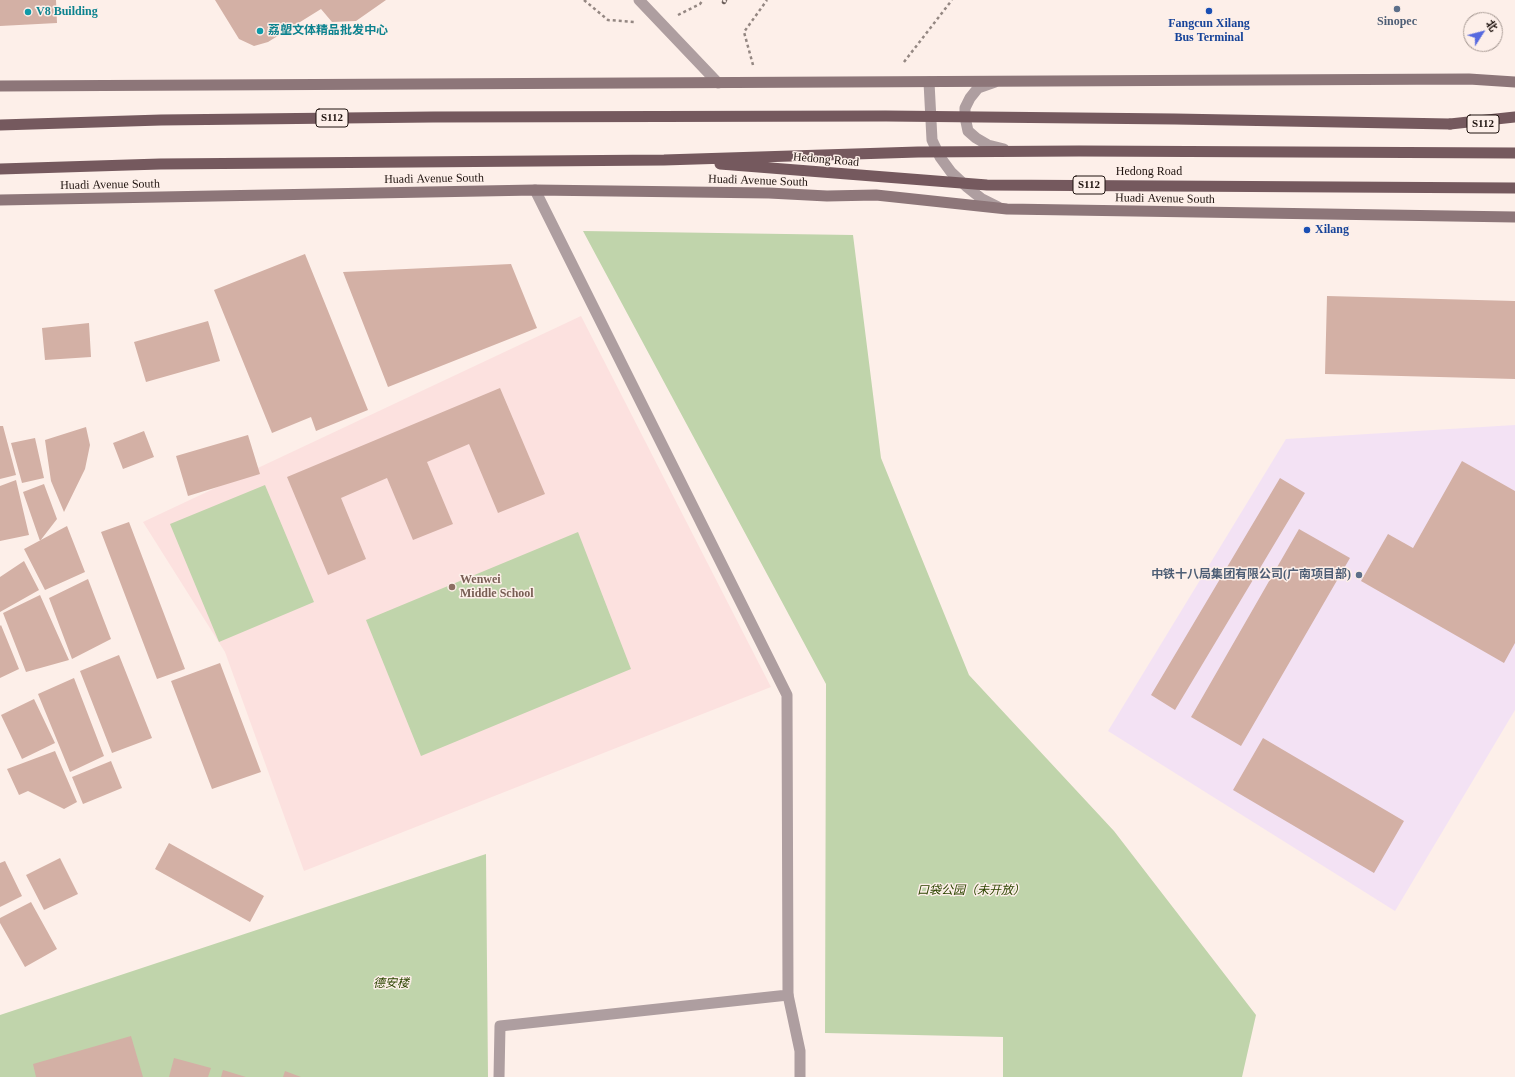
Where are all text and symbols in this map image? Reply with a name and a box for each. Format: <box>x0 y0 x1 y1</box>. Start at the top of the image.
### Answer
marker: Sinopec <box>1392 4 1402 14</box>
place label: V8 Building <box>36 5 98 19</box>
marker: Fangcun Xilang Bus Terminal <box>1204 6 1214 16</box>
marker: V8 Building <box>23 7 33 17</box>
north arrow <box>1463 12 1503 52</box>
place label: Sinopec <box>1377 15 1417 29</box>
place label: Fangcun Xilang Bus Terminal <box>1168 17 1250 45</box>
text: 北 <box>1484 18 1500 34</box>
place label: 荔塱文体精品批发中心 <box>268 24 388 38</box>
marker: 荔塱文体精品批发中心 <box>255 26 265 36</box>
road number: S112 <box>316 109 348 127</box>
road number: S112 <box>1467 115 1499 133</box>
street label: Hedong Road <box>792 150 860 170</box>
street label: Hedong Road <box>1116 165 1182 179</box>
street label: Huadi Avenue South <box>384 171 484 187</box>
street label: Huadi Avenue South <box>708 172 808 190</box>
road number: S112 <box>1073 176 1105 194</box>
street label: Huadi Avenue South <box>60 177 160 193</box>
street label: Huadi Avenue South <box>1115 191 1215 207</box>
place label: Xilang <box>1315 223 1349 237</box>
marker: Xilang <box>1302 225 1312 235</box>
place label: 中铁十八局集团有限公司(广南项目部) <box>1151 568 1351 582</box>
marker: 中铁十八局集团有限公司(广南项目部) <box>1354 570 1364 580</box>
place label: Wenwei Middle School <box>460 573 534 601</box>
marker: Wenwei Middle School <box>447 582 457 592</box>
park label: 口袋公园（未开放） <box>917 884 1025 898</box>
park label: 德安楼 <box>373 977 409 991</box>

